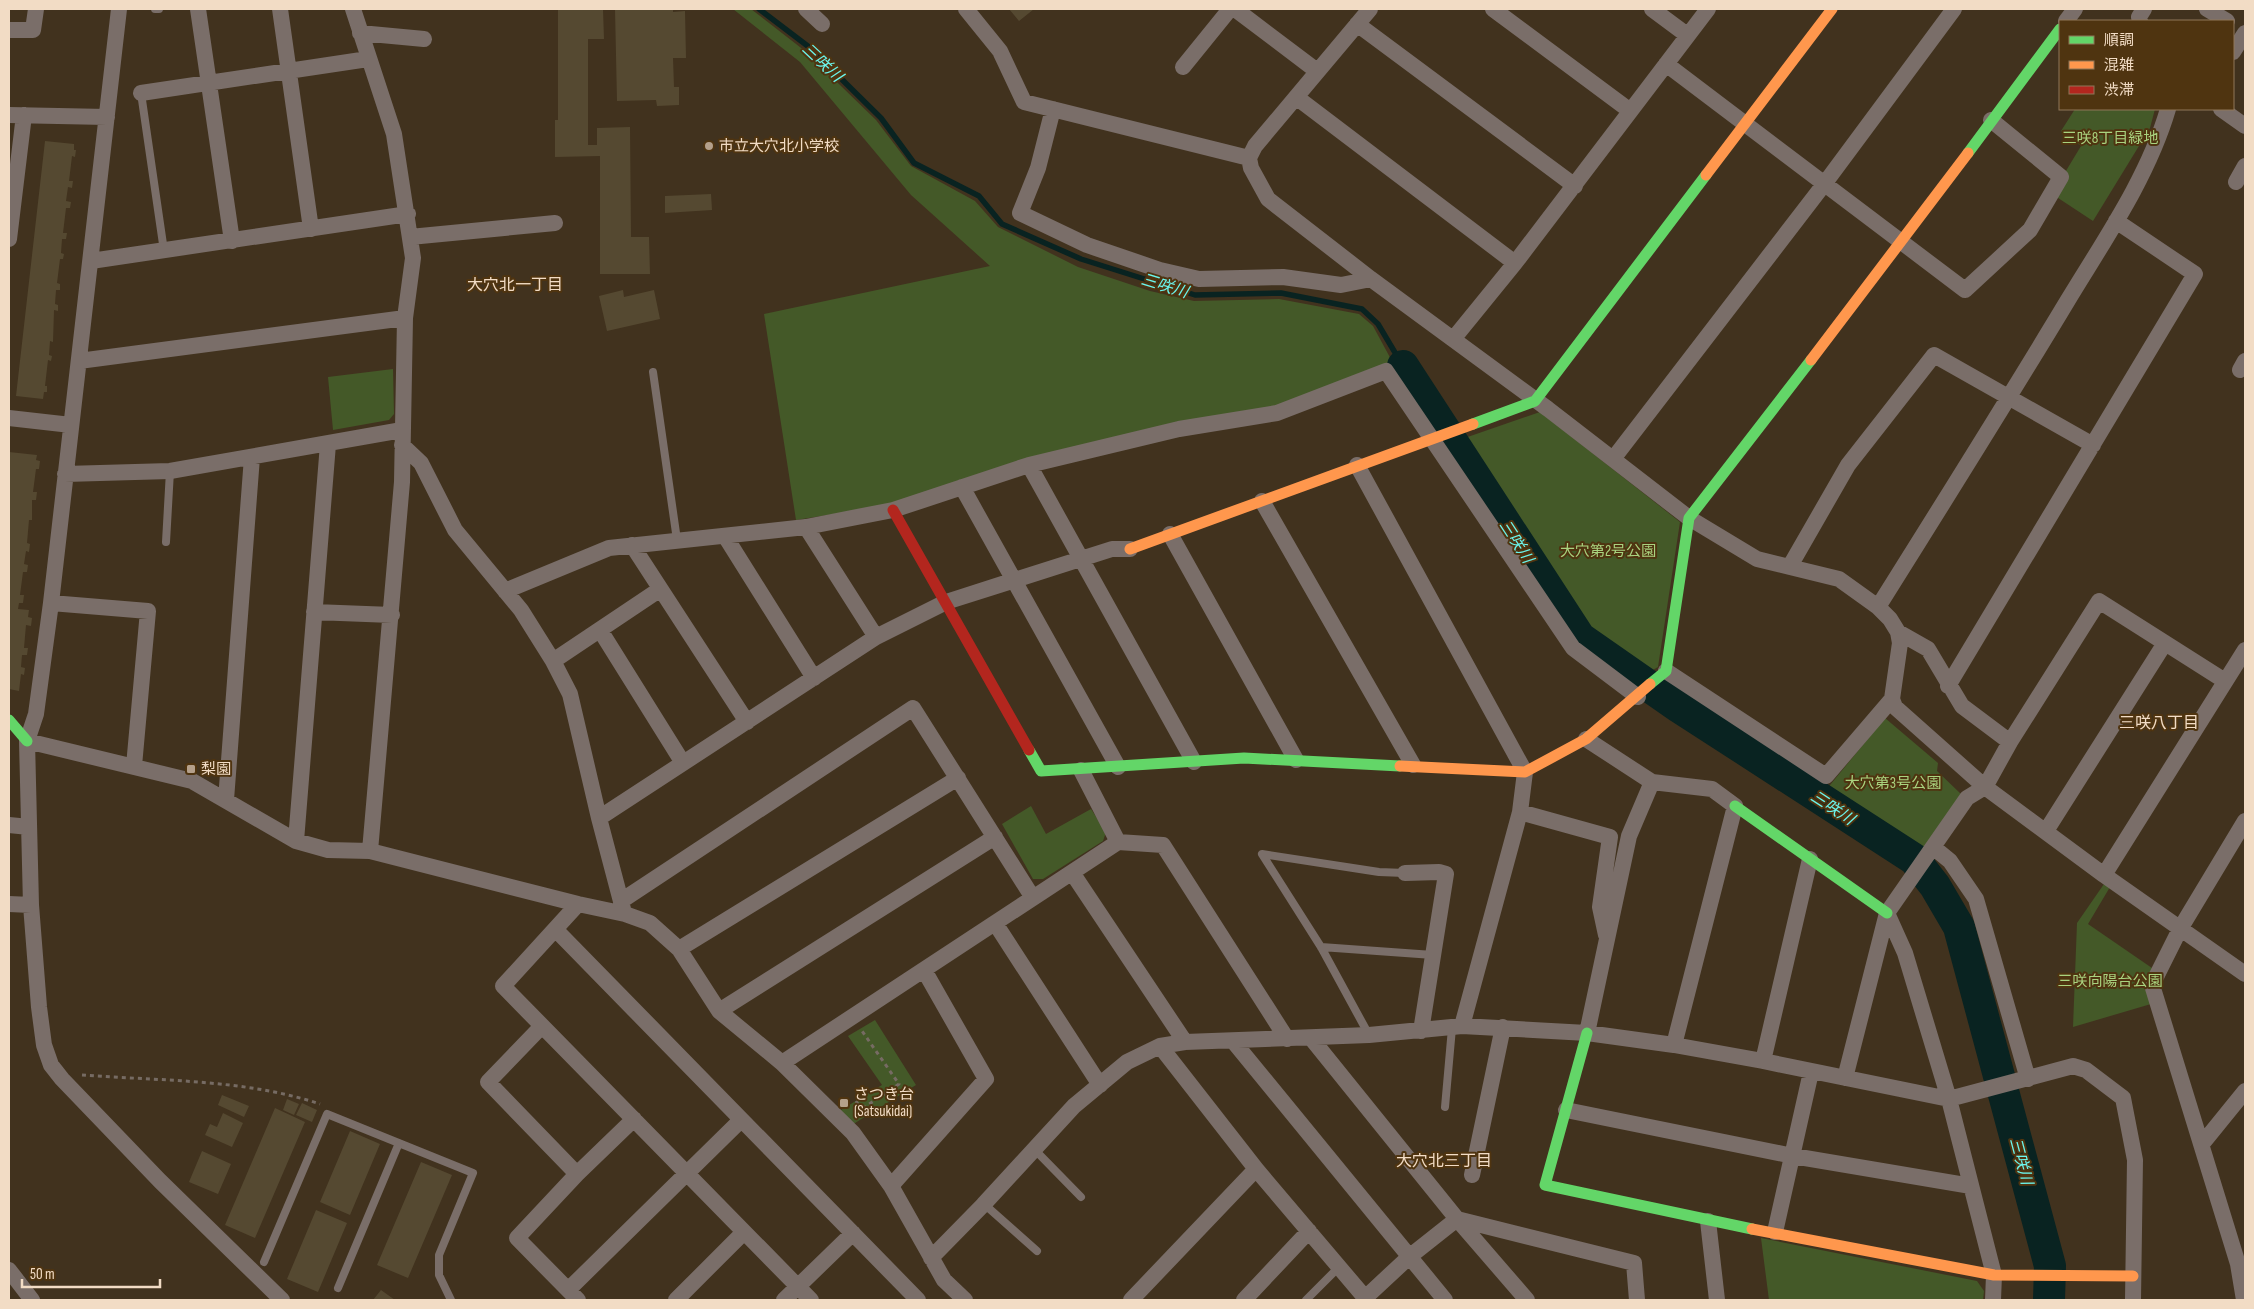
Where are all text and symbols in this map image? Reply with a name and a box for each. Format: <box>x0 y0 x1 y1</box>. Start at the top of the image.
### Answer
legend <box>2059 20 2234 110</box>
text: 順調 <box>2104 31 2134 50</box>
water label: 三咲川 <box>798 40 847 88</box>
text: 混雑 <box>2104 56 2134 75</box>
text: 渋滞 <box>2104 81 2134 100</box>
park label: 三咲8丁目緑地 <box>2062 129 2158 148</box>
place label: 市立大穴北小学校 <box>719 137 839 156</box>
marker: 市立大穴北小学校 <box>703 140 715 152</box>
water label: 三咲川 <box>1139 270 1192 303</box>
district label: 大穴北一丁目 <box>467 276 563 295</box>
water label: 三咲川 <box>1495 517 1538 569</box>
park label: 大穴第2号公園 <box>1560 542 1656 561</box>
district label: 三咲八丁目 <box>2119 714 2199 733</box>
place label: 梨園 <box>201 760 231 779</box>
marker: 梨園 <box>185 763 197 775</box>
park label: 大穴第3号公園 <box>1845 774 1941 793</box>
water label: 三咲川 <box>1807 787 1859 830</box>
park label: 三咲向陽台公園 <box>2057 972 2163 991</box>
place label: さつき台 (Satsukidai) <box>854 1085 914 1121</box>
marker: さつき台 (Satsukidai) <box>838 1097 850 1109</box>
water label: 三咲川 <box>2005 1136 2036 1189</box>
district label: 大穴北三丁目 <box>1396 1152 1492 1171</box>
scale bar <box>22 1256 160 1288</box>
text: 50 m <box>30 1265 55 1284</box>

